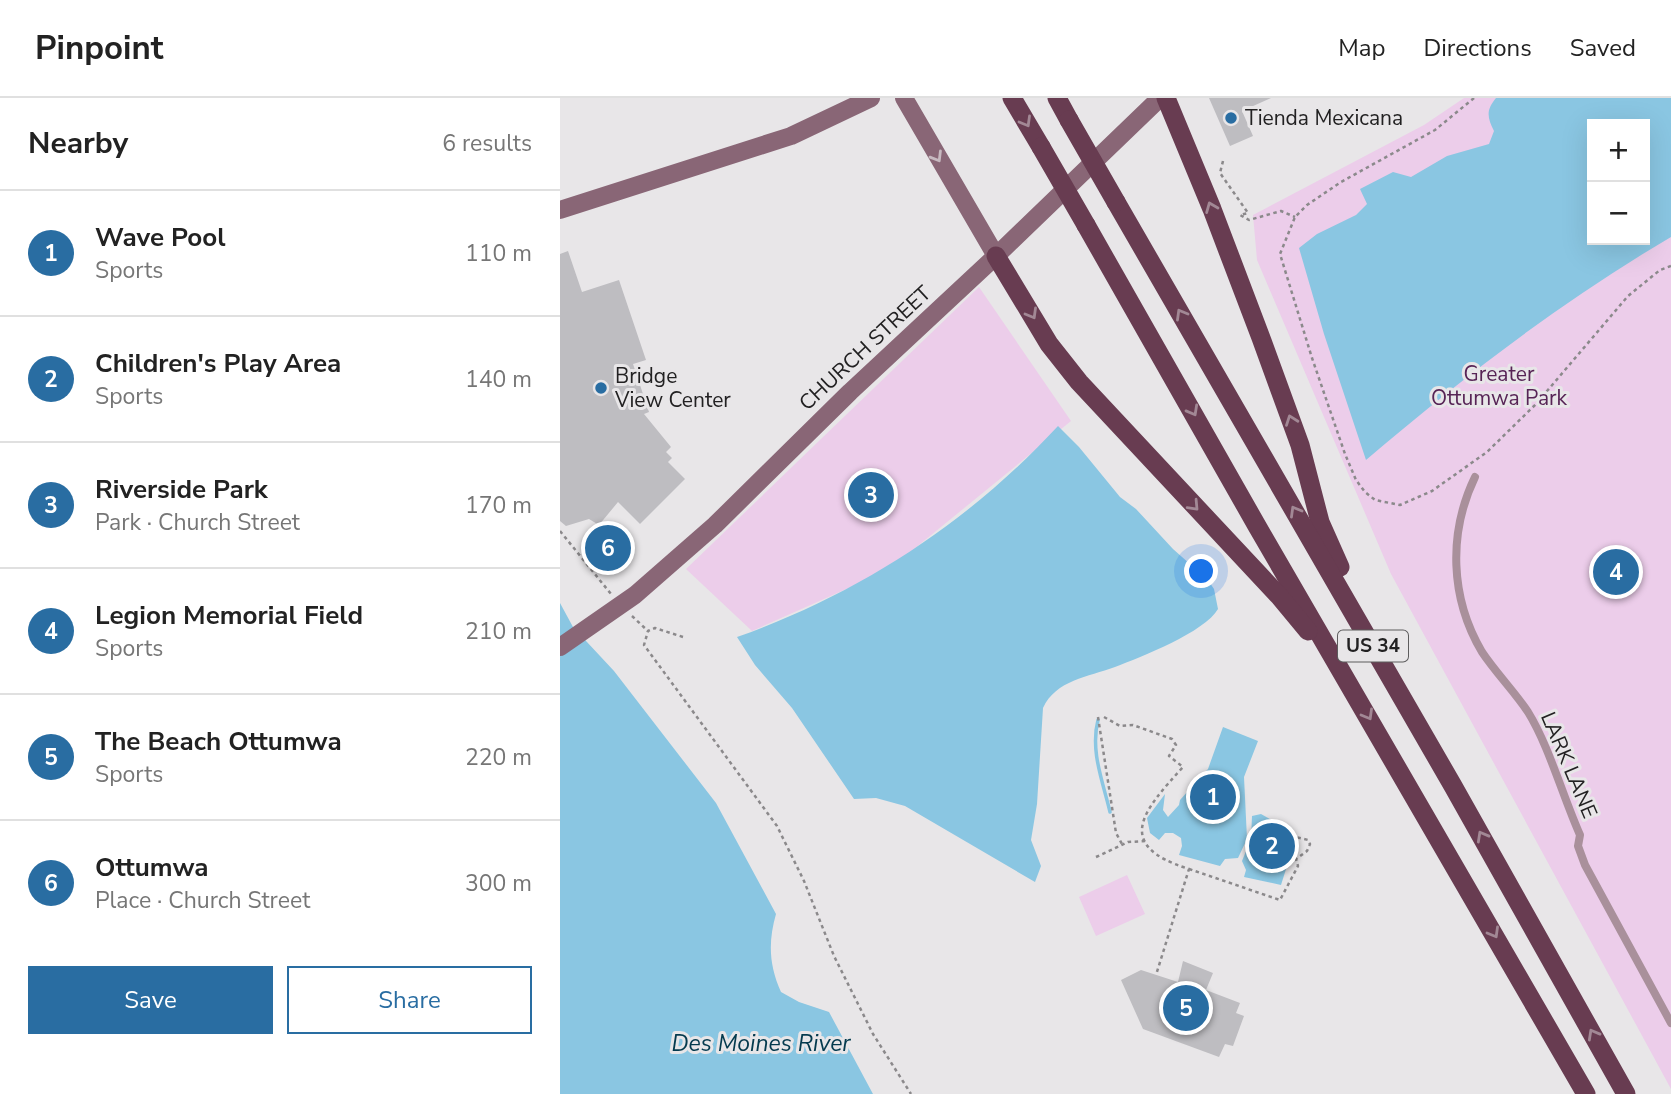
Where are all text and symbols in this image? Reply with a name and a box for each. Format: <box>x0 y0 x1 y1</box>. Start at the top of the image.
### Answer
text: Pinpoint <box>35 26 163 71</box>
text: Map <box>1338 32 1385 64</box>
text: Directions <box>1423 32 1532 64</box>
text: Saved <box>1570 32 1636 64</box>
place label: Tienda Mexicana <box>1245 104 1403 132</box>
marker: Tienda Mexicana <box>1223 110 1239 126</box>
one-way arrow <box>1018 115 1031 128</box>
map controls <box>1587 119 1650 245</box>
button: + <box>1587 119 1650 182</box>
text: Nearby <box>28 123 128 164</box>
text: 6 results <box>442 128 532 159</box>
one-way arrow <box>929 150 942 163</box>
button: − <box>1587 182 1650 245</box>
one-way arrow <box>1206 202 1220 214</box>
text: Wave Pool <box>95 220 226 255</box>
text: 1 <box>44 238 58 269</box>
text: 110 m <box>465 238 532 269</box>
text: Sports <box>95 255 163 286</box>
street label: CHURCH STREET <box>793 279 937 417</box>
one-way arrow <box>1024 307 1037 320</box>
one-way arrow <box>1176 309 1189 322</box>
text: Children's Play Area <box>95 346 341 381</box>
park label: Greater Ottumwa Park <box>1431 360 1568 412</box>
place label: Bridge View Center <box>614 362 731 414</box>
text: 2 <box>44 364 58 395</box>
text: 140 m <box>465 364 532 395</box>
marker: Bridge View Center <box>593 380 609 396</box>
text: Sports <box>95 381 163 412</box>
one-way arrow <box>1185 404 1198 416</box>
one-way arrow <box>1285 415 1299 427</box>
pin: 3 <box>848 469 894 521</box>
text: Riverside Park <box>95 472 268 507</box>
text: 3 <box>44 490 58 521</box>
text: 170 m <box>465 490 532 521</box>
one-way arrow <box>1186 498 1199 511</box>
one-way arrow <box>1290 506 1303 519</box>
text: Park · Church Street <box>95 507 300 538</box>
pin: 6 <box>585 522 631 574</box>
pin: 4 <box>1593 546 1639 598</box>
your location <box>1184 554 1218 588</box>
text: Legion Memorial Field <box>95 598 363 633</box>
text: 4 <box>44 616 58 647</box>
text: 210 m <box>465 616 532 647</box>
road number: US 34 <box>1338 631 1408 662</box>
text: Sports <box>95 633 163 664</box>
one-way arrow <box>1359 707 1372 720</box>
street label: LARK LANE <box>1534 708 1604 822</box>
text: The Beach Ottumwa <box>95 724 342 759</box>
text: 5 <box>44 742 58 773</box>
text: 220 m <box>465 742 532 773</box>
text: Sports <box>95 759 163 790</box>
pin: 1 <box>1190 771 1236 823</box>
pin: 2 <box>1249 820 1295 872</box>
one-way arrow <box>1477 831 1490 843</box>
text: Ottumwa <box>95 850 209 885</box>
text: 6 <box>44 868 58 899</box>
text: 300 m <box>465 868 532 899</box>
text: Place · Church Street <box>95 885 310 916</box>
one-way arrow <box>1485 925 1498 938</box>
button: Save <box>28 966 273 1034</box>
button: Share <box>287 966 532 1034</box>
pin: 5 <box>1163 982 1209 1034</box>
water label: Des Moines River <box>671 1028 851 1059</box>
one-way arrow <box>1588 1029 1601 1042</box>

